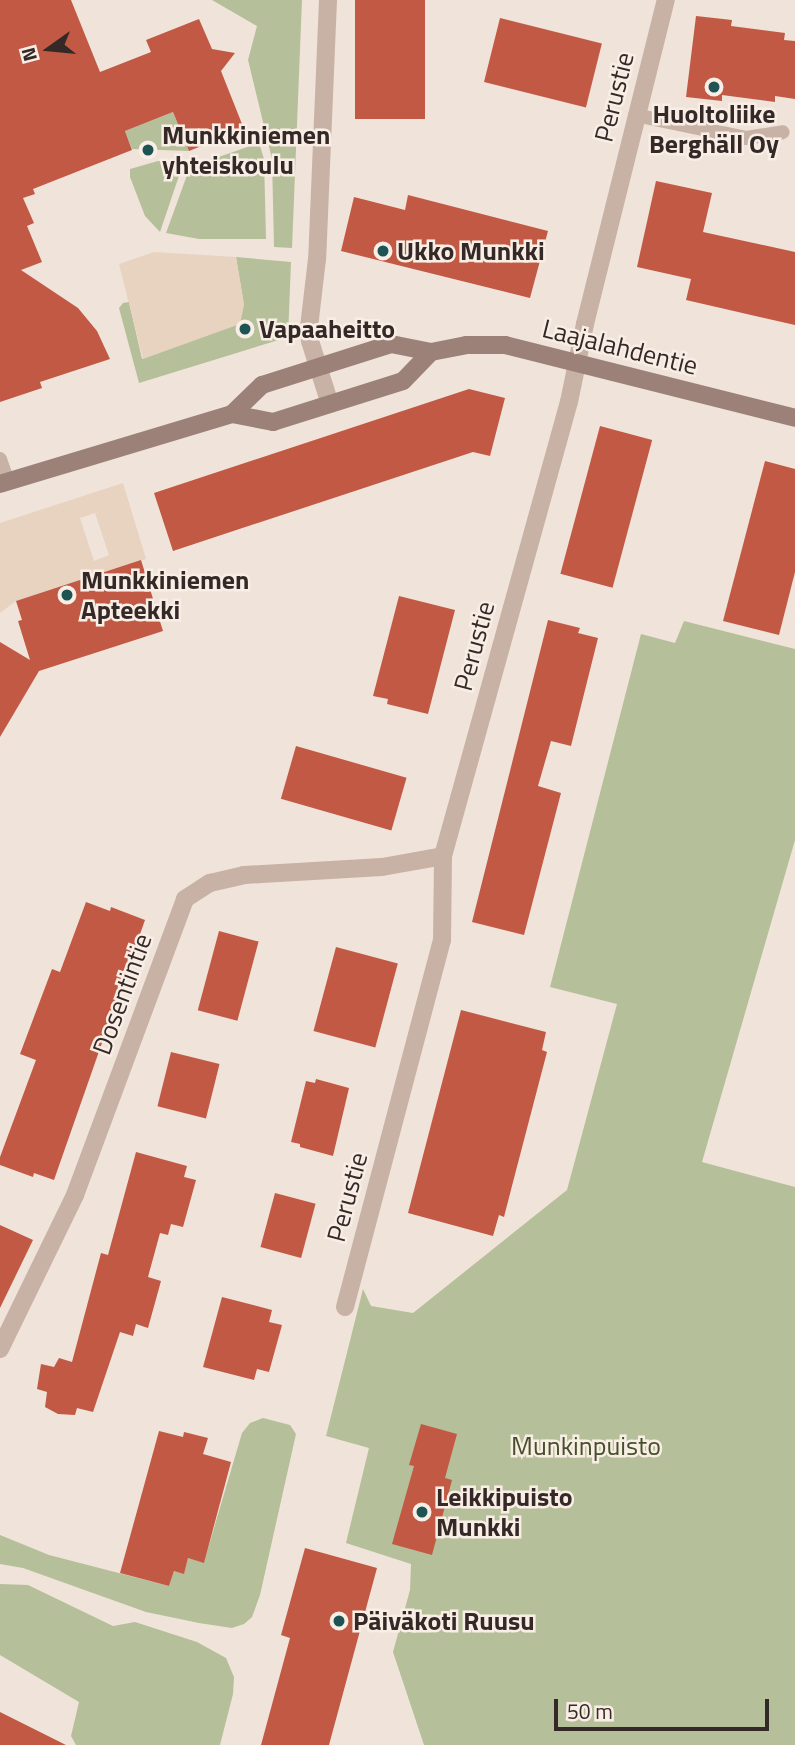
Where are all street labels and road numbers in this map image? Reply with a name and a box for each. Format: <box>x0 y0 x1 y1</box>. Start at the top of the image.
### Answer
street label: Perustie <box>588 49 640 145</box>
street label: Laajalahdentie <box>539 313 701 381</box>
street label: Perustie <box>447 598 501 694</box>
street label: Dosentintie <box>86 929 158 1059</box>
street label: Perustie <box>320 1149 374 1245</box>

